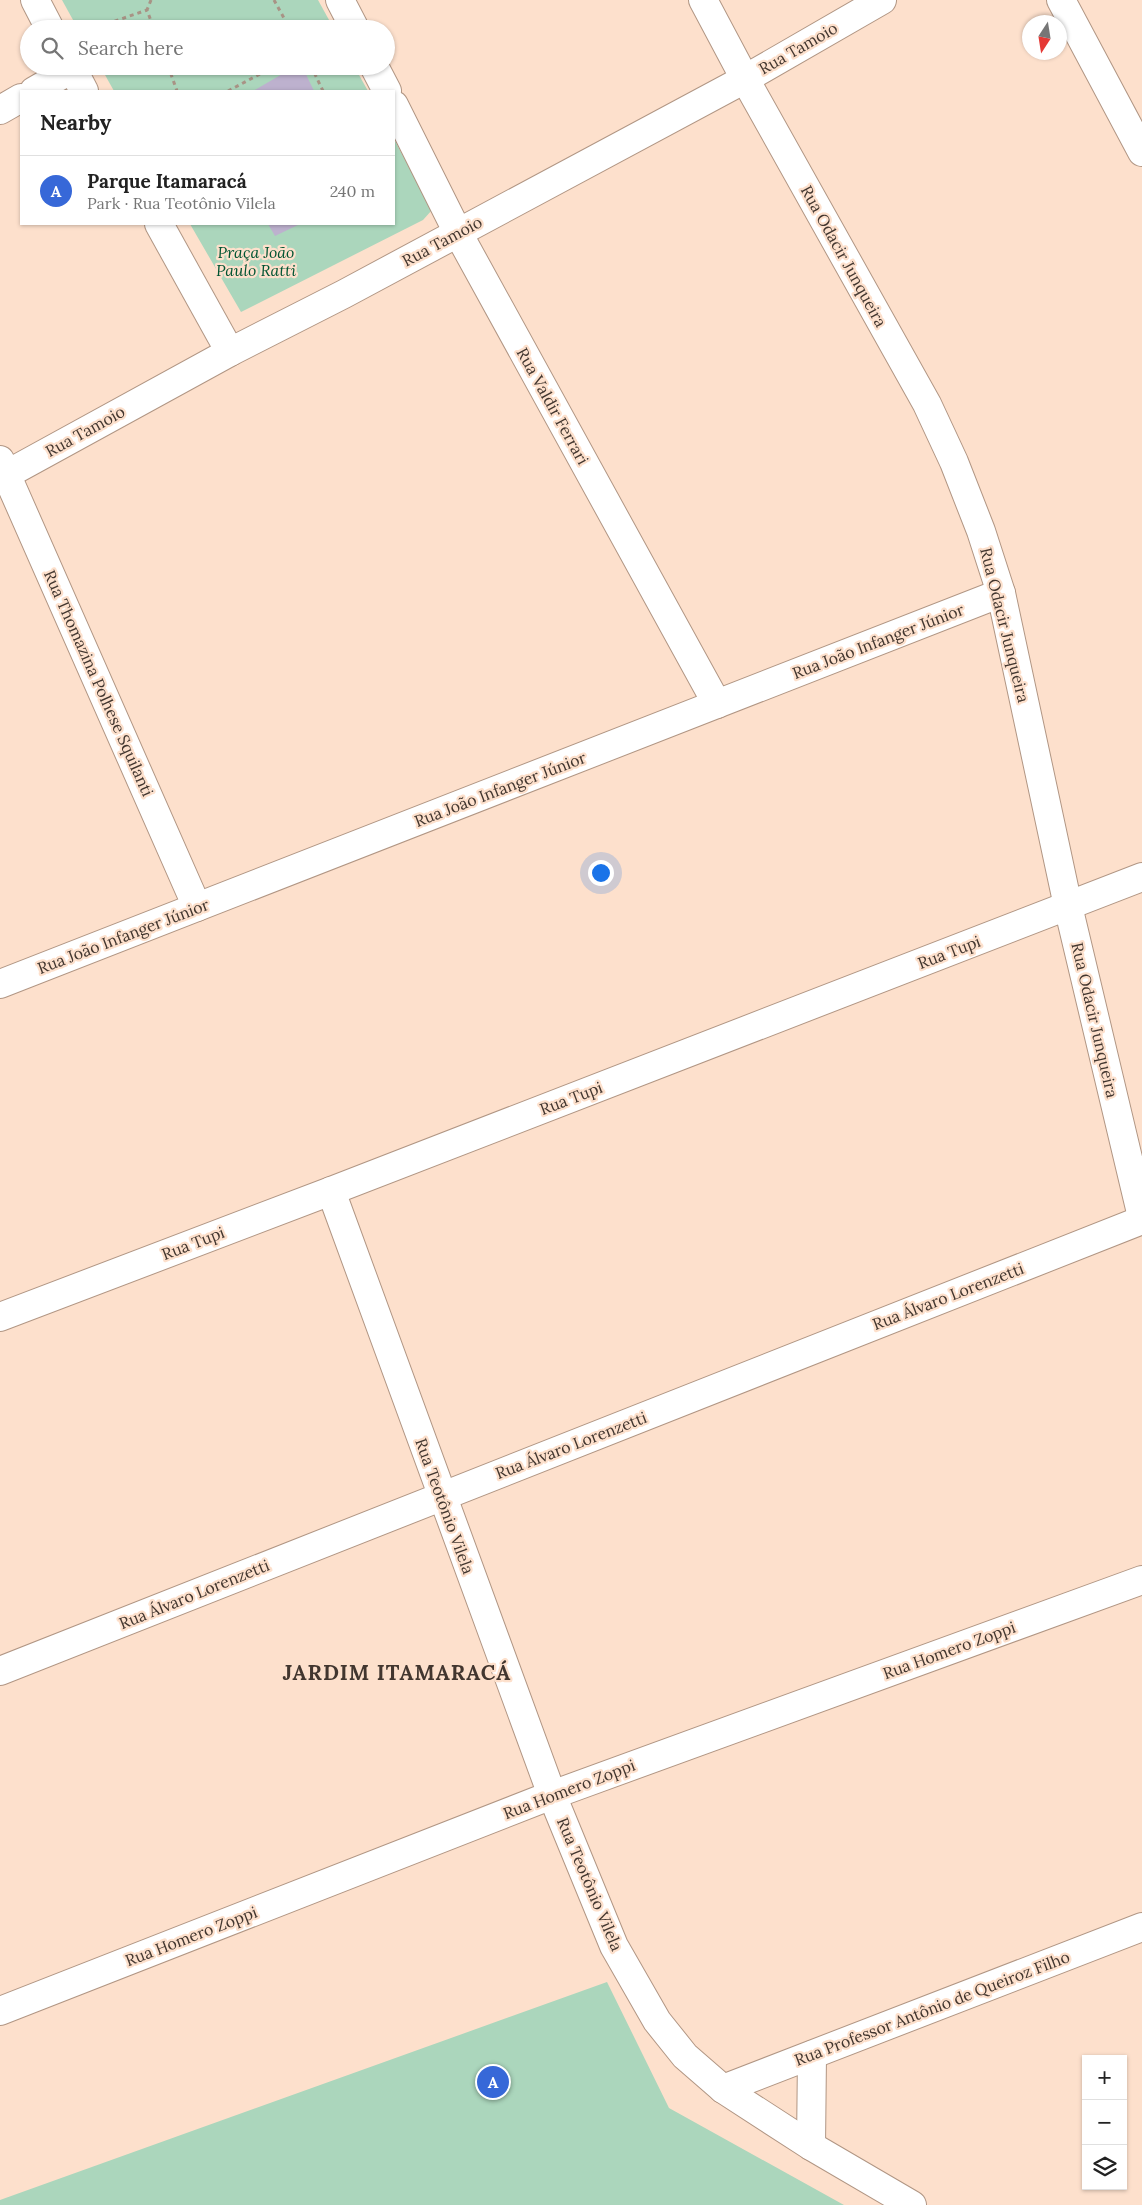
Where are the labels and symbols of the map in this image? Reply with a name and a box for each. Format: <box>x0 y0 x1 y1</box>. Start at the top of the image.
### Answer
north arrow <box>1022 15 1067 60</box>
street label: Rua Tamoio <box>755 17 841 79</box>
street label: Rua Odacir Junqueira <box>797 182 891 330</box>
street label: Rua Tamoio <box>399 212 485 270</box>
park label: Praça João Paulo Ratti <box>216 242 296 280</box>
street label: Rua Valdir Ferrari <box>513 344 593 468</box>
street label: Rua Tamoio <box>42 401 128 461</box>
street label: Rua Odacir Junqueira <box>976 545 1034 705</box>
street label: Rua Thomazina Polhese Squilanti <box>40 567 158 799</box>
street label: Rua João Infanger Júnior <box>789 599 967 683</box>
street label: Rua João Infanger Júnior <box>411 747 589 831</box>
your location <box>588 860 614 886</box>
street label: Rua João Infanger Júnior <box>34 894 212 978</box>
street label: Rua Tupi <box>915 931 983 973</box>
street label: Rua Odacir Junqueira <box>1067 940 1123 1100</box>
street label: Rua Tupi <box>537 1077 605 1119</box>
street label: Rua Tupi <box>159 1222 227 1264</box>
street label: Rua Álvaro Lorenzetti <box>870 1258 1026 1334</box>
street label: Rua Álvaro Lorenzetti <box>493 1407 649 1483</box>
street label: Rua Teotônio Vilela <box>411 1435 479 1577</box>
street label: Rua Álvaro Lorenzetti <box>116 1555 272 1633</box>
street label: Rua Homero Zoppi <box>880 1617 1018 1683</box>
district label: JARDIM ITAMARACÁ <box>283 1659 511 1686</box>
street label: Rua Homero Zoppi <box>500 1755 638 1823</box>
street label: Rua Teotônio Vilela <box>553 1814 627 1954</box>
street label: Rua Homero Zoppi <box>122 1902 260 1970</box>
street label: Rua Professor Antônio de Queiroz Filho <box>792 1946 1072 2070</box>
pin: A <box>477 2063 509 2101</box>

